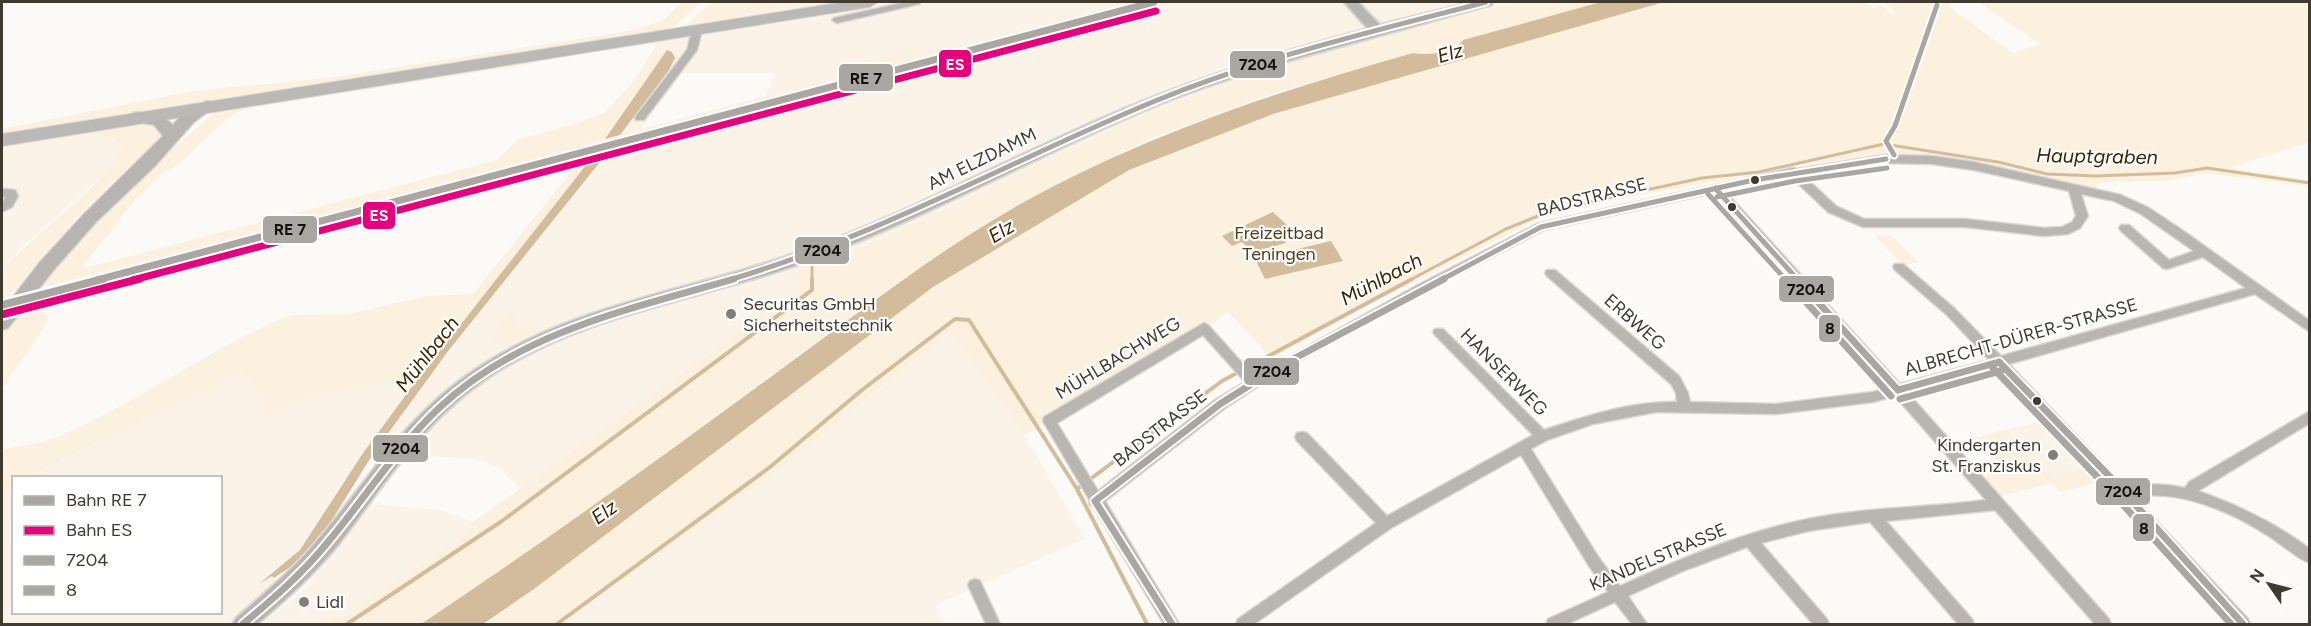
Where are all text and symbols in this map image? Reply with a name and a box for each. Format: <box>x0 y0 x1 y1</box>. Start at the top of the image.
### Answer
water label: Elz <box>1434 38 1466 68</box>
line badge: ES <box>938 49 972 78</box>
line badge: 7204 <box>1229 50 1286 79</box>
text: ES <box>945 55 965 74</box>
text: 7204 <box>1239 55 1277 74</box>
line badge: RE 7 <box>838 63 894 92</box>
text: RE 7 <box>850 69 882 88</box>
street label: AM ELZDAMM <box>924 123 1040 195</box>
water label: Hauptgraben <box>2036 143 2158 169</box>
street label: BADSTRASSE <box>1535 173 1649 221</box>
unlabelled marker <box>1749 174 1761 186</box>
line badge: ES <box>362 201 396 230</box>
unlabelled marker <box>1726 201 1738 213</box>
text: ES <box>369 206 389 225</box>
water label: Elz <box>984 214 1019 248</box>
line badge: RE 7 <box>262 215 318 244</box>
text: RE 7 <box>274 220 306 239</box>
park label: Freizeitbad Teningen <box>1234 222 1324 265</box>
line badge: 7204 <box>794 236 850 265</box>
text: 7204 <box>803 241 841 260</box>
water label: Mühlbach <box>1336 247 1426 311</box>
line badge: 7204 <box>1778 275 1835 303</box>
text: 7204 <box>1787 280 1825 299</box>
street label: ERBWEG <box>1600 289 1671 355</box>
place label: Securitas GmbH Sicherheitstechnik <box>743 293 893 336</box>
street label: ALBRECHT-DÜRER-STRASSE <box>1902 293 2140 381</box>
marker: Securitas GmbH Sicherheitstechnik <box>724 307 738 321</box>
water label: Mühlbach <box>390 311 464 397</box>
street label: MÜHLBACHWEG <box>1052 312 1185 404</box>
line badge: 8 <box>1818 314 1841 343</box>
text: 8 <box>1825 319 1835 338</box>
street label: HANSERWEG <box>1456 324 1552 420</box>
line badge: 7204 <box>1243 357 1300 386</box>
text: 7204 <box>1253 362 1291 381</box>
street label: BADSTRASSE <box>1109 385 1211 471</box>
unlabelled marker <box>2031 395 2043 407</box>
line badge: 7204 <box>372 434 429 463</box>
place label: Kindergarten St. Franziskus <box>1931 434 2041 477</box>
text: 7204 <box>382 439 420 458</box>
marker: Kindergarten St. Franziskus <box>2046 448 2060 462</box>
legend <box>12 476 222 614</box>
line badge: 7204 <box>2095 477 2151 506</box>
text: 7204 <box>2104 482 2142 501</box>
text: Bahn RE 7 <box>66 489 147 511</box>
water label: Elz <box>586 495 622 529</box>
line badge: 8 <box>2132 513 2155 542</box>
street label: KANDELSTRASSE <box>1586 518 1730 596</box>
text: Bahn ES <box>66 519 132 541</box>
text: 8 <box>2139 519 2149 538</box>
text: 7204 <box>66 549 108 571</box>
north arrow <box>2239 554 2299 614</box>
text: N <box>2246 565 2268 586</box>
text: 8 <box>66 579 77 601</box>
place label: Lidl <box>316 591 344 613</box>
marker: Lidl <box>297 595 311 609</box>

